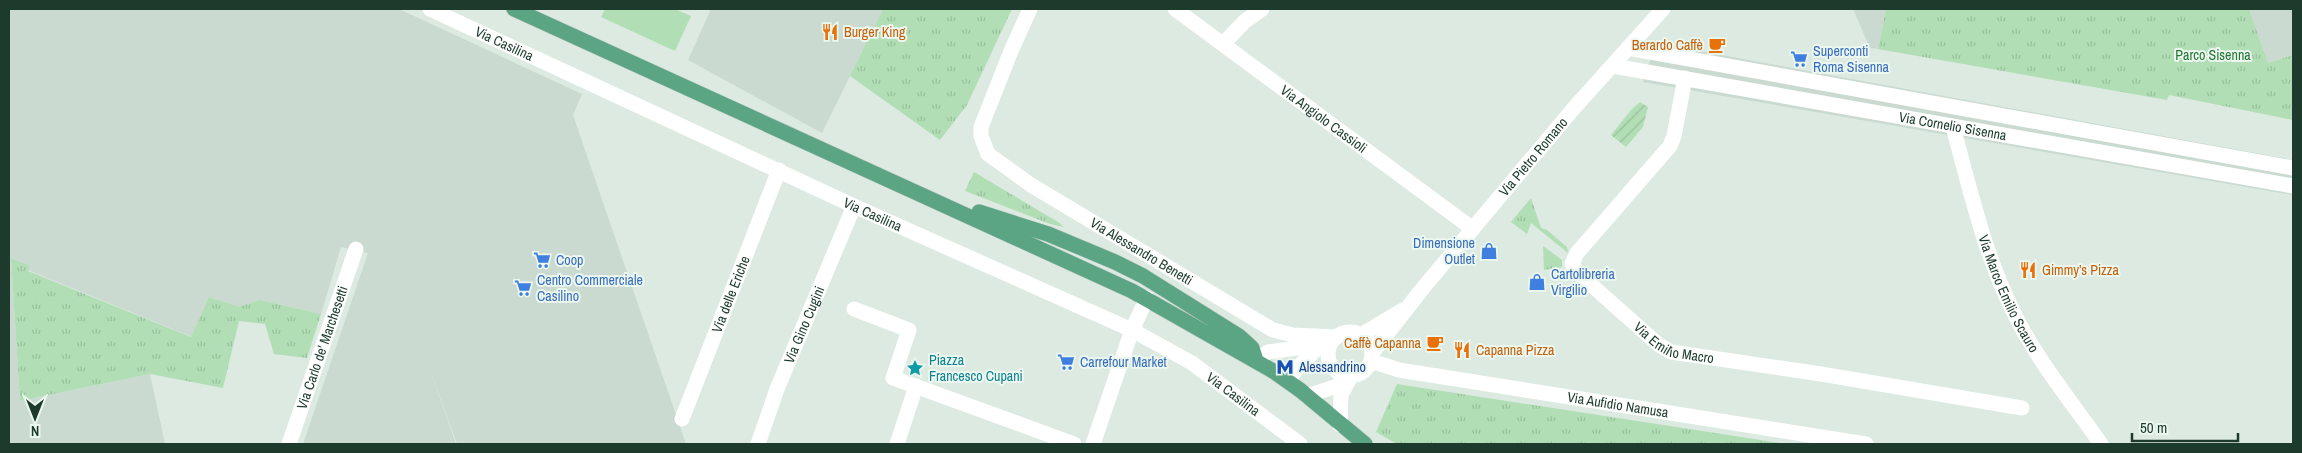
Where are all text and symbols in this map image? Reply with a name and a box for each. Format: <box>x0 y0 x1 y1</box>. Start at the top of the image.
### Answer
street label: Via Casilina <box>472 22 537 65</box>
restaurant icon: Burger King <box>820 22 840 42</box>
place label: Burger King <box>844 23 906 41</box>
cafe icon: Berardo Caffè <box>1707 35 1727 55</box>
place label: Berardo Caffè <box>1632 36 1703 54</box>
place label: Superconti Roma Sisenna <box>1813 42 1890 76</box>
park label: Parco Sisenna <box>2175 46 2251 64</box>
supermarket icon: Superconti Roma Sisenna <box>1789 49 1809 69</box>
street label: Via Angiolo Cassioli <box>1277 81 1371 157</box>
street label: Via Cornelio Sisenna <box>1897 108 2009 144</box>
street label: Via Pietro Romano <box>1495 114 1571 200</box>
street label: Via Casilina <box>840 193 905 236</box>
street label: Via Alessandro Benetti <box>1087 214 1196 289</box>
street label: Via Marco Emilio Scauro <box>1974 232 2043 356</box>
place label: Dimensione Outlet <box>1413 234 1475 268</box>
shop icon: Dimensione Outlet <box>1479 241 1499 261</box>
supermarket icon: Coop <box>532 250 552 270</box>
place label: Coop <box>556 251 583 269</box>
street label: Via delle Eriche <box>708 253 754 335</box>
restaurant icon: Gimmy’s Pizza <box>2018 260 2038 280</box>
place label: Gimmy’s Pizza <box>2042 261 2120 279</box>
place label: Cartolibreria Virgilio <box>1551 265 1615 299</box>
place label: Centro Commerciale Casilino <box>537 271 643 305</box>
shop icon: Cartolibreria Virgilio <box>1527 272 1547 292</box>
supermarket icon: Centro Commerciale Casilino <box>513 278 533 298</box>
street label: Via Gino Cugini <box>780 283 828 366</box>
street label: Via Carlo de' Marchesetti <box>293 284 352 412</box>
street label: Via Emilio Macro <box>1630 318 1715 367</box>
cafe icon: Caffè Capanna <box>1425 333 1445 353</box>
place label: Caffè Capanna <box>1344 334 1422 352</box>
restaurant icon: Capanna Pizza <box>1452 340 1472 360</box>
place label: Capanna Pizza <box>1476 341 1555 359</box>
place label: Piazza Francesco Cupani <box>929 351 1023 385</box>
supermarket icon: Carrefour Market <box>1056 352 1076 372</box>
place label: Carrefour Market <box>1080 353 1167 371</box>
metro station icon: Alessandrino <box>1275 357 1295 377</box>
place icon: Piazza Francesco Cupani <box>905 358 925 378</box>
place label: Alessandrino <box>1298 358 1366 376</box>
street label: Via Casilina <box>1203 368 1264 420</box>
street label: Via Aufidio Namusa <box>1566 388 1670 422</box>
north arrow <box>10 393 60 443</box>
scale bar <box>2132 410 2238 442</box>
text: 50 m <box>2140 417 2167 438</box>
text: N <box>31 422 39 440</box>

